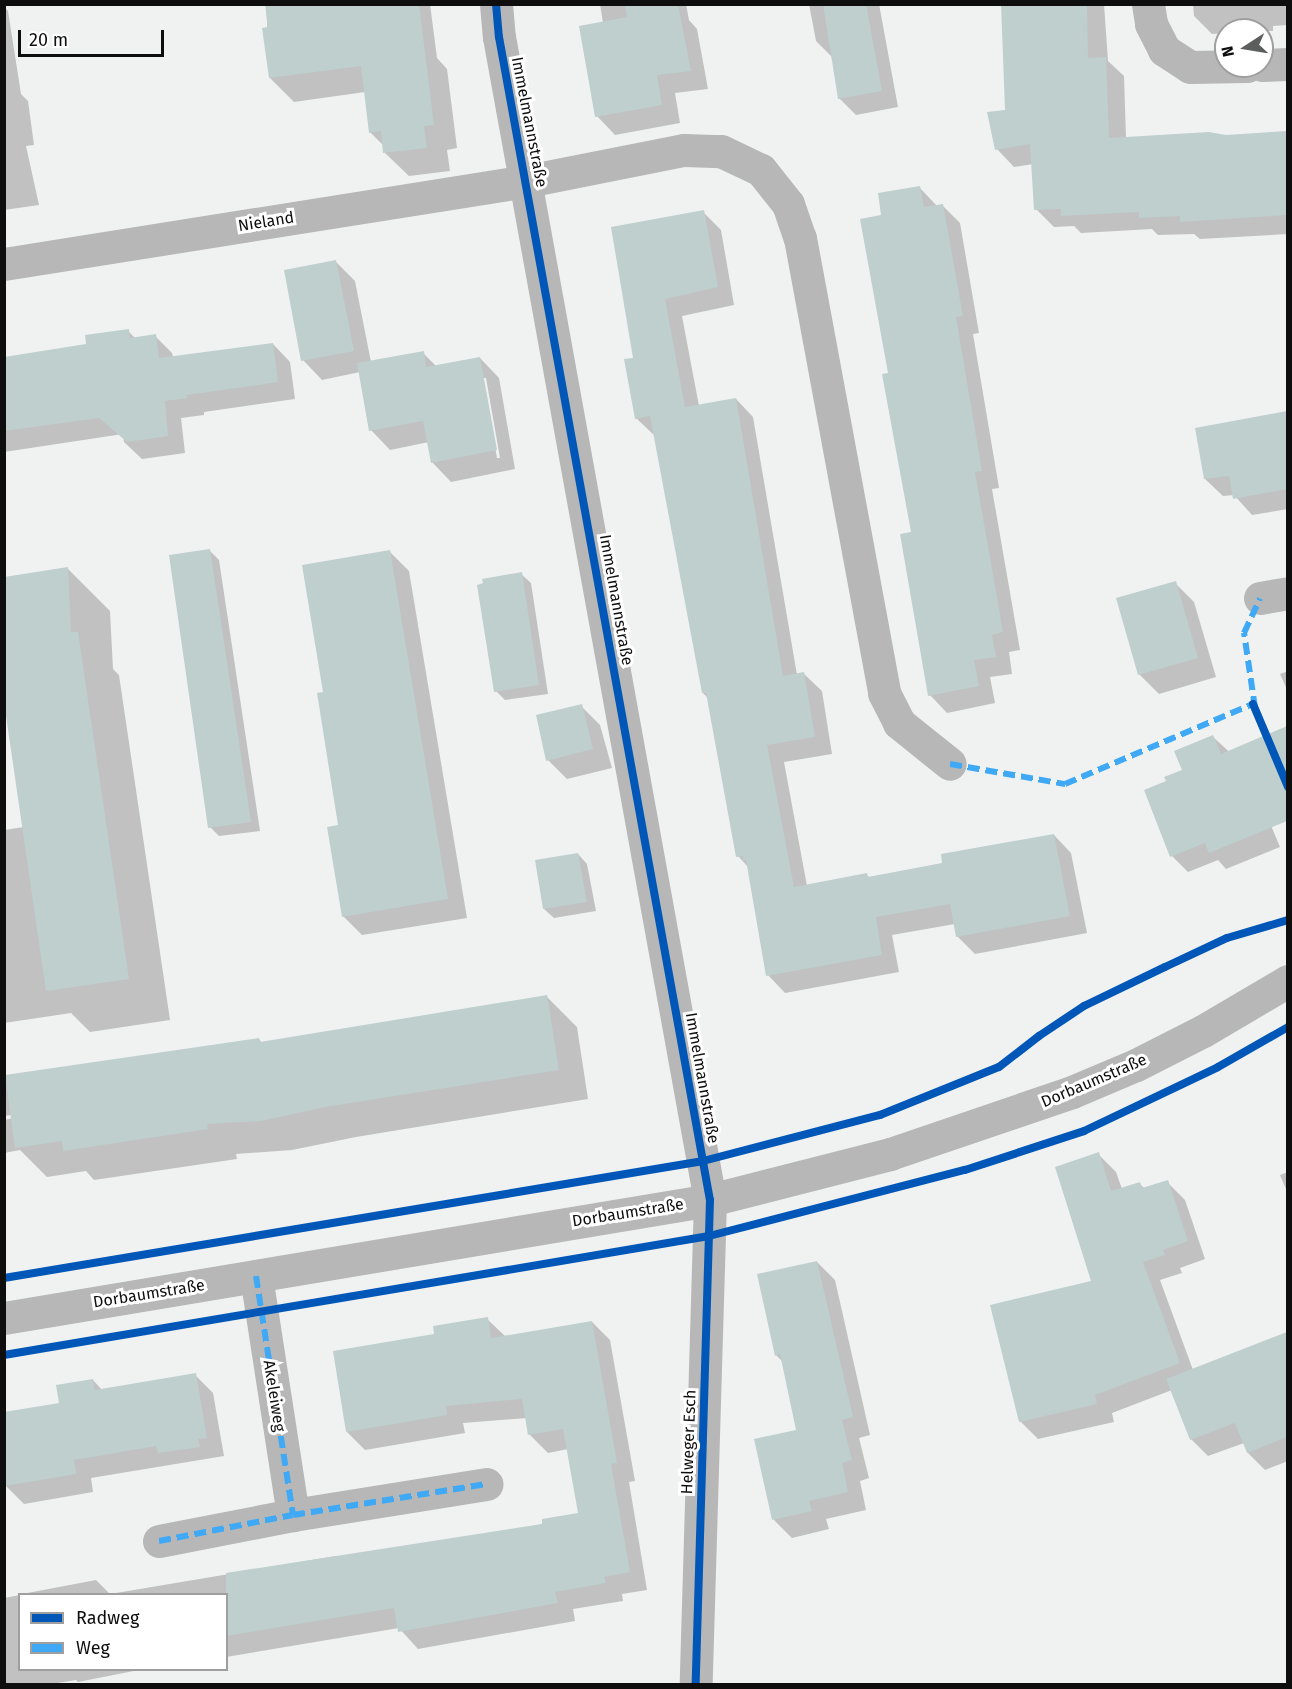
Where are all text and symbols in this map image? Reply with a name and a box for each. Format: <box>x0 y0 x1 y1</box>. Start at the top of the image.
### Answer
scale bar <box>21 18 166 56</box>
north arrow <box>1214 18 1274 78</box>
text: 20 m <box>29 29 68 51</box>
text: N <box>1217 44 1238 59</box>
street label: Immelmannstraße <box>507 55 551 189</box>
street label: Nieland <box>237 208 295 236</box>
street label: Immelmannstraße <box>595 533 637 667</box>
street label: Immelmannstraße <box>681 1011 723 1145</box>
street label: Dorbaumstraße <box>1038 1050 1150 1112</box>
street label: Dorbaumstraße <box>571 1195 685 1231</box>
street label: Dorbaumstraße <box>92 1276 206 1312</box>
street label: Akeleiweg <box>259 1359 289 1433</box>
street label: Helweger Esch <box>678 1389 700 1495</box>
legend <box>18 1593 228 1671</box>
text: Radweg <box>76 1607 139 1629</box>
text: Weg <box>76 1637 110 1659</box>

